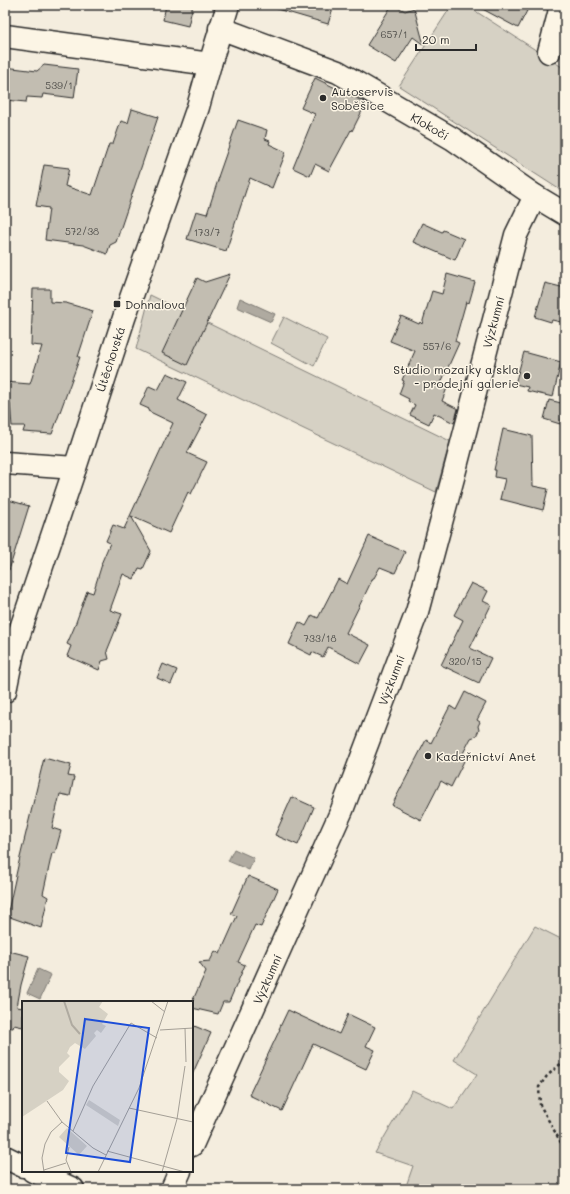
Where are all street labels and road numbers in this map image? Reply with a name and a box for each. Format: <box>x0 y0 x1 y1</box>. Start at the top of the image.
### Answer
street label: Klokočí <box>408 109 452 143</box>
street label: Výzkumní <box>478 294 508 350</box>
street label: Útěchovská <box>92 324 128 394</box>
street label: Výzkumní <box>374 652 408 708</box>
street label: Výzkumní <box>249 951 285 1006</box>

